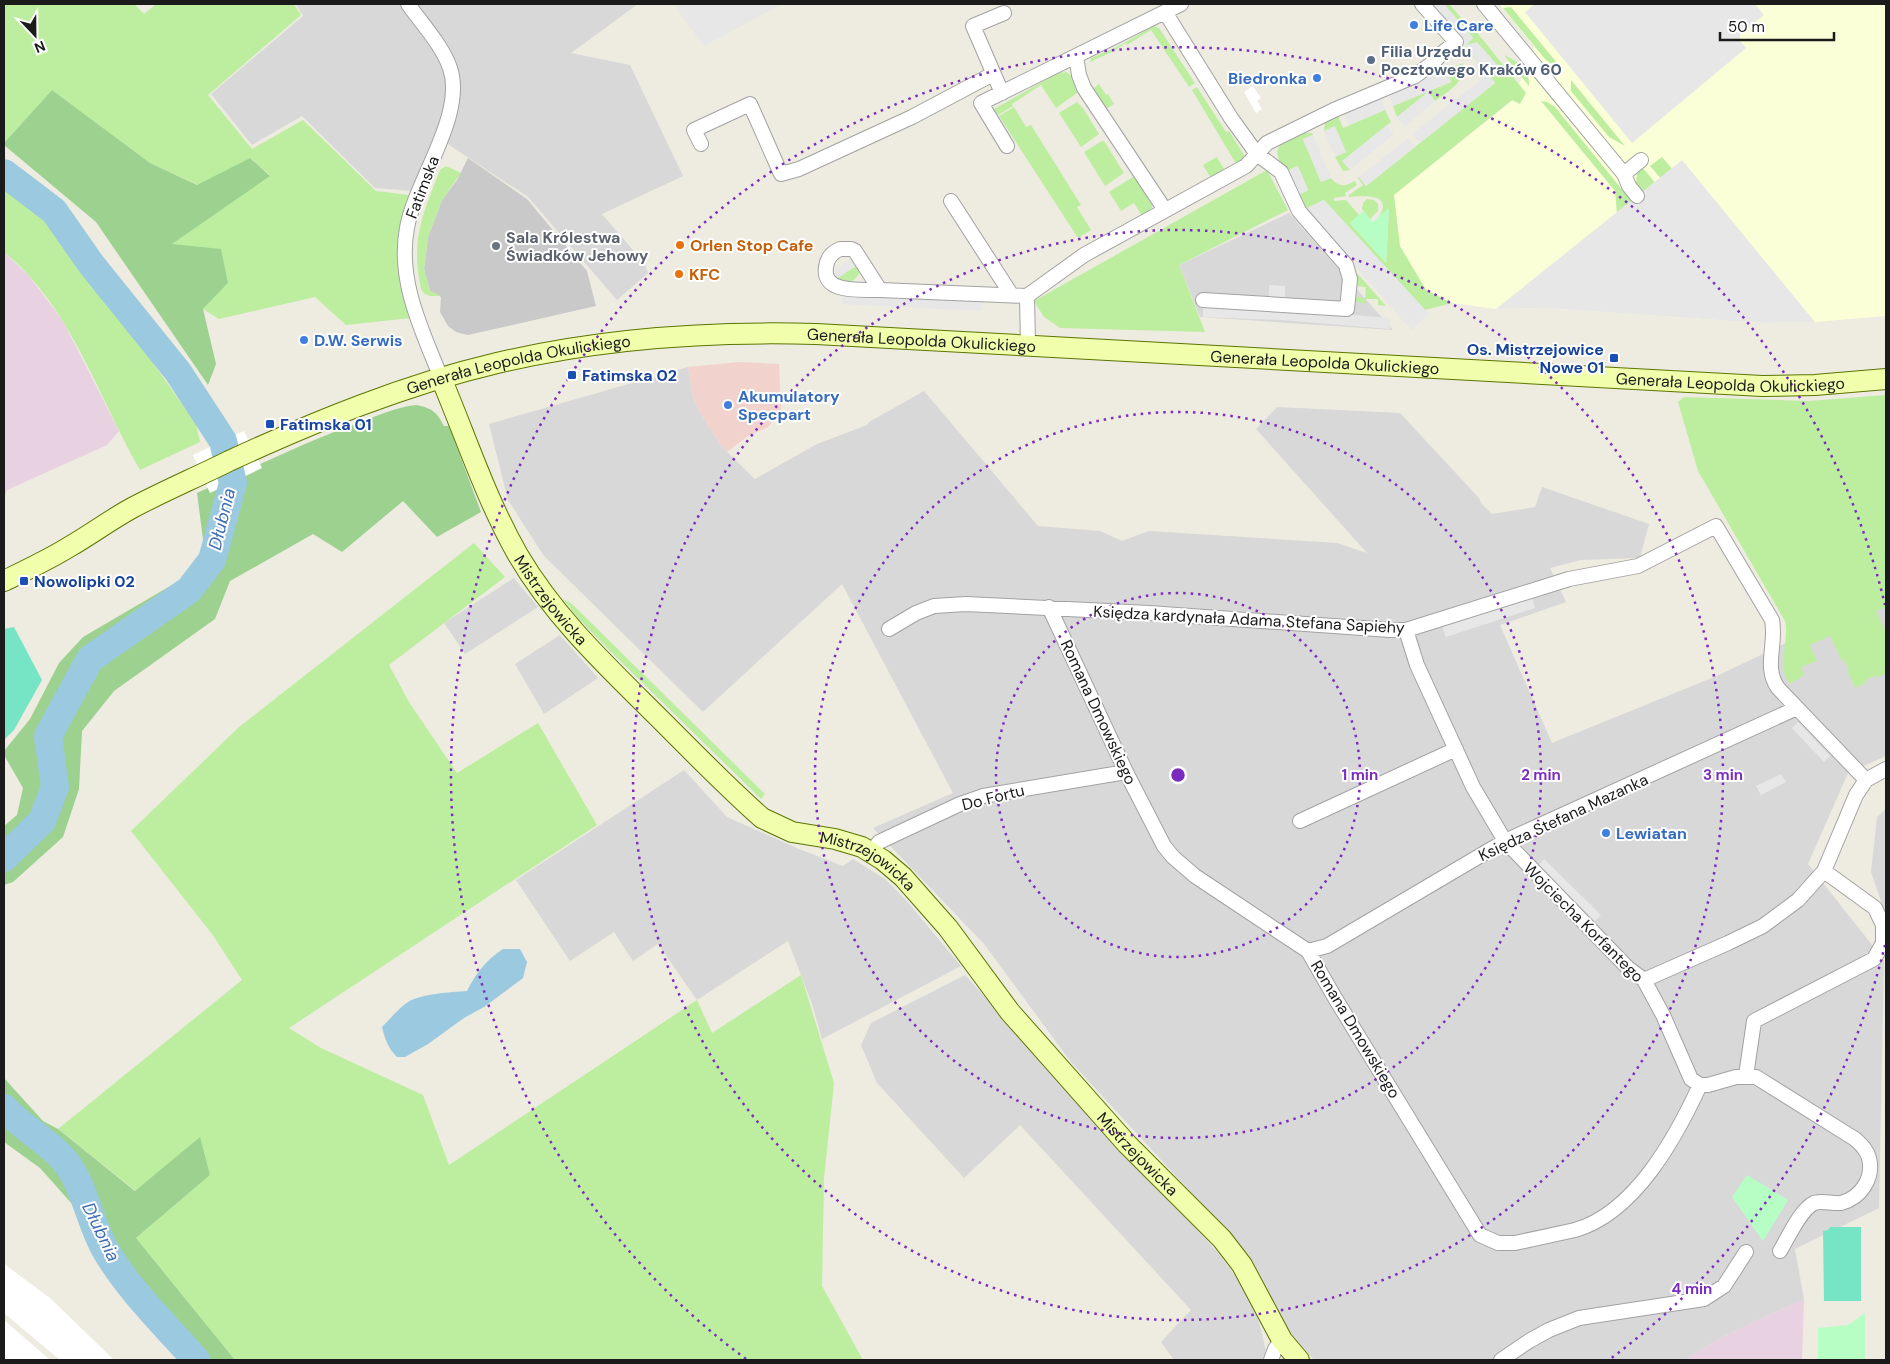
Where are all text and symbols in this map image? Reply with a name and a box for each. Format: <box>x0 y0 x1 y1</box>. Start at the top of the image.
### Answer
north arrow <box>10 10 60 60</box>
scale bar <box>1720 10 1834 42</box>
place label: Life Care <box>1424 15 1494 36</box>
text: 50 m <box>1728 17 1765 37</box>
marker: Life Care <box>1408 19 1420 31</box>
text: N <box>32 37 48 57</box>
place label: Filia Urzędu Pocztowego Kraków 60 <box>1381 41 1562 80</box>
marker: Filia Urzędu Pocztowego Kraków 60 <box>1365 54 1377 66</box>
place label: Biedronka <box>1228 68 1307 89</box>
marker: Biedronka <box>1311 72 1323 84</box>
street label: Fatimska <box>401 153 444 222</box>
place label: Sala Królestwa Świadków Jehowy <box>506 227 649 266</box>
place label: Orlen Stop Cafe <box>690 235 813 256</box>
marker: Orlen Stop Cafe <box>674 239 686 251</box>
marker: Sala Królestwa Świadków Jehowy <box>490 240 502 252</box>
place label: KFC <box>689 264 720 285</box>
marker: KFC <box>673 268 685 280</box>
street label: Generała Leopolda Okulickiego <box>807 324 1037 357</box>
place label: D.W. Serwis <box>314 330 403 351</box>
street label: Generała Leopolda Okulickiego <box>404 330 632 399</box>
marker: D.W. Serwis <box>298 334 310 346</box>
place label: Os. Mistrzejowice Nowe 01 <box>1467 339 1604 378</box>
street label: Generała Leopolda Okulickiego <box>1210 346 1440 379</box>
marker: Os. Mistrzejowice Nowe 01 <box>1608 352 1620 364</box>
place label: Fatimska 02 <box>582 365 677 386</box>
street label: Generała Leopolda Okulickiego <box>1615 368 1846 397</box>
marker: Fatimska 02 <box>566 369 578 381</box>
place label: Akumulatory Specpart <box>738 386 840 425</box>
marker: Akumulatory Specpart <box>722 399 734 411</box>
place label: Fatimska 01 <box>280 414 372 435</box>
marker: Fatimska 01 <box>264 418 276 430</box>
water label: Dłubnia <box>203 485 241 553</box>
street label: Mistrzejowicka <box>509 551 592 650</box>
place label: Nowolipki 02 <box>34 571 135 592</box>
marker: Nowolipki 02 <box>18 575 30 587</box>
street label: Księdza kardynała Adama Stefana Sapiehy <box>1093 601 1405 638</box>
street label: Romana Dmowskiego <box>1056 636 1141 788</box>
text: 1 min <box>1342 765 1378 785</box>
text: 2 min <box>1521 765 1561 785</box>
text: 3 min <box>1703 765 1743 785</box>
centre of rings <box>1169 766 1187 784</box>
street label: Księdza Stefana Mazanka <box>1475 769 1651 866</box>
street label: Do Fortu <box>960 780 1027 815</box>
place label: Lewiatan <box>1616 823 1687 844</box>
street label: Mistrzejowicka <box>818 827 920 895</box>
marker: Lewiatan <box>1600 827 1612 839</box>
street label: Wojciecha Korfantego <box>1519 858 1648 987</box>
street label: Romana Dmowskiego <box>1306 956 1405 1102</box>
street label: Mistrzejowicka <box>1092 1108 1183 1200</box>
water label: Dłubnia <box>76 1198 126 1266</box>
text: 4 min <box>1672 1279 1712 1299</box>

